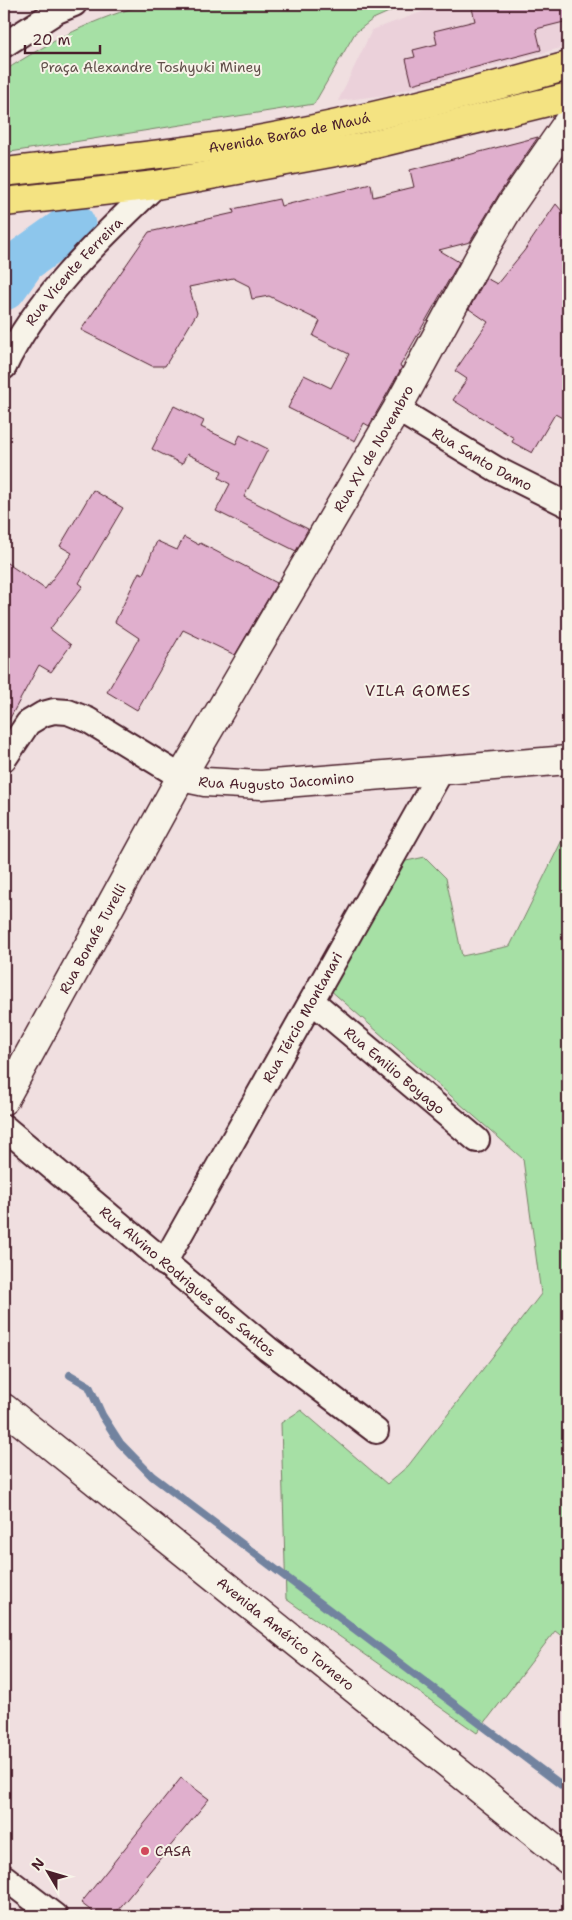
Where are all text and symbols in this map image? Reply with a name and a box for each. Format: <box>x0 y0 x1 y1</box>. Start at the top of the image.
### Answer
scale bar <box>25 22 100 54</box>
text: 20 m <box>32 30 71 50</box>
park label: Praça Alexandre Toshyuki Miney <box>41 58 261 76</box>
street label: Avenida Barão de Mauá <box>207 108 372 157</box>
street label: Rua Vicente Ferreira <box>21 213 126 329</box>
street label: Rua XV de Novembro <box>330 382 417 515</box>
street label: Rua Santo Damo <box>429 423 535 495</box>
district label: VILA GOMES <box>365 681 471 701</box>
street label: Rua Augusto Jacomino <box>197 768 355 794</box>
street label: Rua Bonafe Turelli <box>55 880 130 997</box>
street label: Rua Tércio Montanari <box>258 949 346 1086</box>
street label: Rua Emilio Boyago <box>341 1023 449 1118</box>
street label: Rua Alvino Rodrigues dos Santos <box>96 1202 279 1361</box>
street label: Avenida Américo Tornero <box>213 1573 358 1694</box>
place label: CASA <box>155 1842 191 1860</box>
marker: CASA <box>139 1845 151 1857</box>
north arrow <box>22 1848 72 1898</box>
text: N <box>27 1854 48 1874</box>

